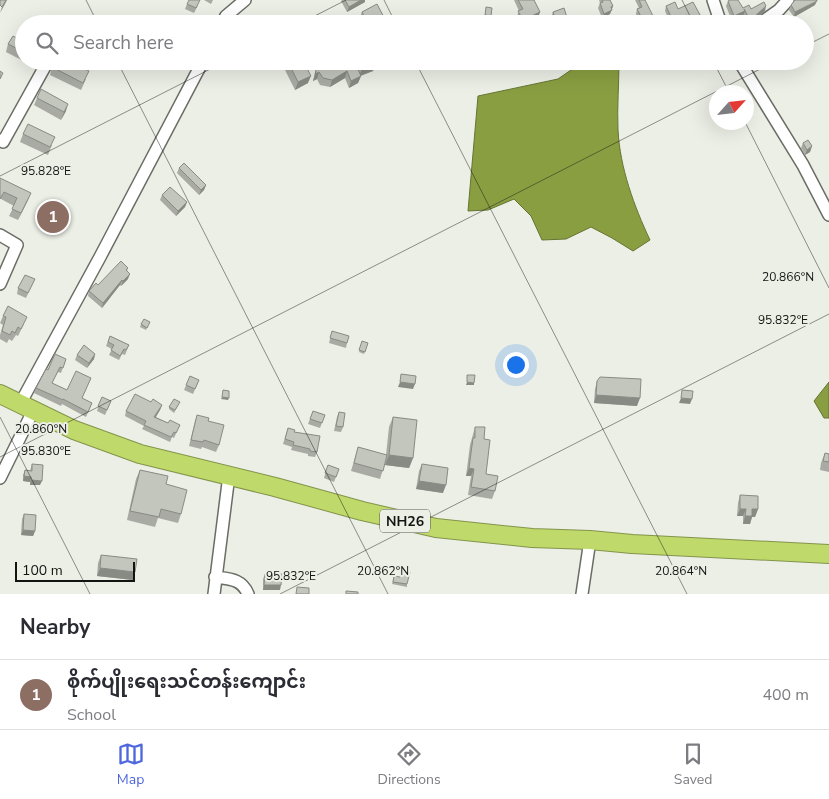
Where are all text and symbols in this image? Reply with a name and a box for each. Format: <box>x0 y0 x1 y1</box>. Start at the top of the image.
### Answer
search box <box>15 15 814 70</box>
icon: search <box>33 29 61 57</box>
text: Search here <box>73 30 174 56</box>
north arrow <box>709 85 754 130</box>
text: 95.828°E <box>21 163 71 179</box>
pin: 1 <box>37 198 69 236</box>
text: 20.866°N <box>762 269 814 285</box>
text: 95.832°E <box>758 312 808 328</box>
your location <box>503 352 529 378</box>
text: 20.860°N <box>15 421 67 437</box>
text: 95.830°E <box>21 443 71 459</box>
road number: NH26 <box>380 510 430 532</box>
scale bar <box>15 559 135 582</box>
text: 100 m <box>22 561 63 580</box>
text: 20.862°N <box>357 563 409 579</box>
text: 20.864°N <box>655 563 707 579</box>
text: 95.832°E <box>266 568 316 584</box>
text: Nearby <box>20 613 90 641</box>
text: စိုက်ပျိုးရေးသင်တန်းကျောင်း <box>67 669 306 695</box>
text: 1 <box>31 684 41 706</box>
text: 400 m <box>762 684 809 706</box>
text: School <box>67 704 116 726</box>
tab: Map <box>117 740 145 789</box>
tab: Directions <box>378 740 441 789</box>
tab: Saved <box>674 740 712 789</box>

